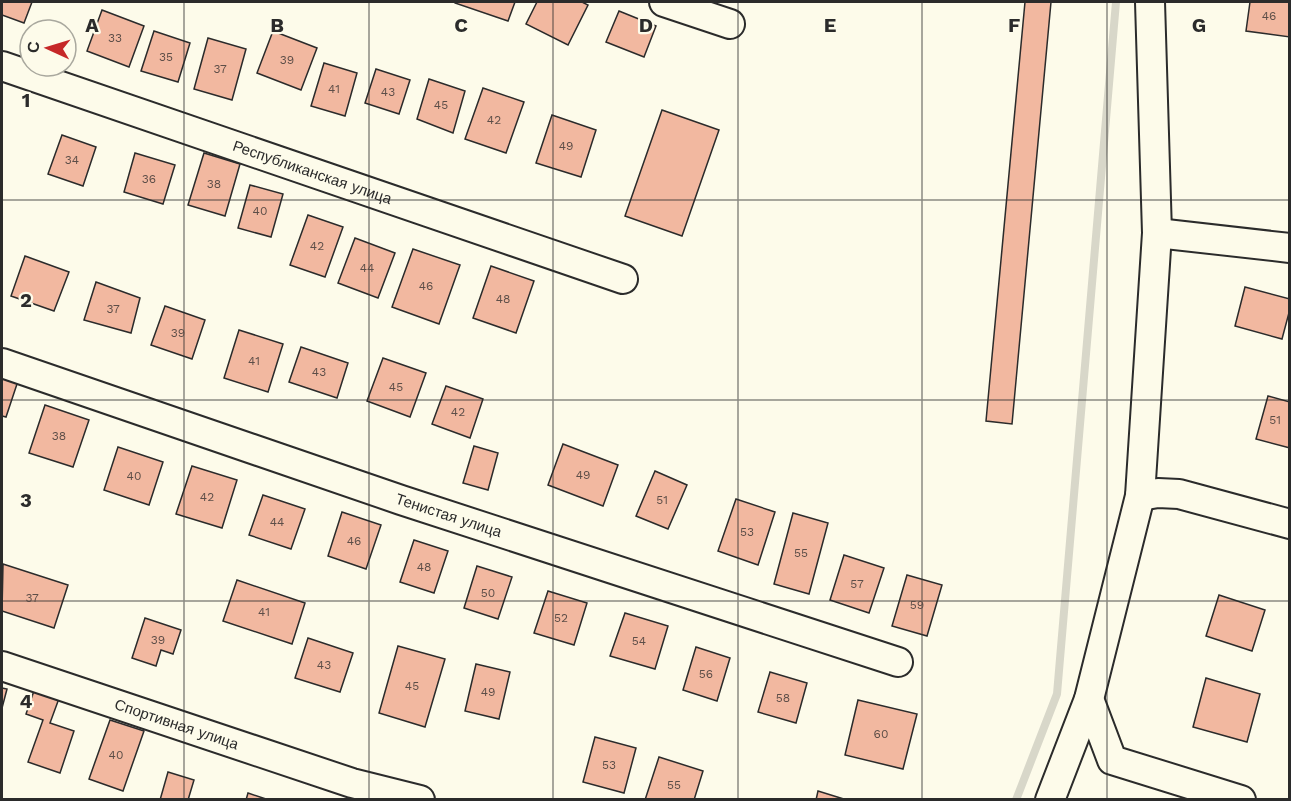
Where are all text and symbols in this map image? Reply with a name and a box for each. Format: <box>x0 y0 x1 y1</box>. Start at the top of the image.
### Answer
house number: 46 <box>1262 9 1276 23</box>
text: A <box>85 13 99 37</box>
text: B <box>270 13 284 37</box>
text: C <box>454 13 468 37</box>
text: D <box>639 13 653 37</box>
text: E <box>824 13 836 37</box>
text: F <box>1008 13 1020 37</box>
text: G <box>1192 13 1206 37</box>
north arrow <box>18 18 78 78</box>
house number: 33 <box>108 31 122 45</box>
text: С <box>24 40 43 53</box>
house number: 35 <box>159 50 173 64</box>
house number: 39 <box>280 53 294 67</box>
house number: 37 <box>213 62 227 76</box>
house number: 41 <box>328 82 340 96</box>
house number: 43 <box>381 85 395 99</box>
text: 1 <box>22 88 30 112</box>
house number: 45 <box>434 98 448 112</box>
house number: 42 <box>487 113 501 127</box>
street label: Республиканская улица <box>230 137 395 208</box>
house number: 49 <box>559 139 573 153</box>
house number: 34 <box>65 153 79 167</box>
house number: 36 <box>142 172 156 186</box>
house number: 38 <box>207 177 221 191</box>
house number: 40 <box>253 204 267 218</box>
house number: 42 <box>310 239 324 253</box>
house number: 44 <box>360 261 374 275</box>
house number: 46 <box>419 279 433 293</box>
text: 2 <box>20 288 32 312</box>
house number: 48 <box>496 292 510 306</box>
house number: 37 <box>106 302 120 316</box>
house number: 39 <box>171 326 185 340</box>
house number: 41 <box>248 354 260 368</box>
house number: 43 <box>312 365 326 379</box>
house number: 45 <box>389 380 403 394</box>
house number: 42 <box>451 405 465 419</box>
house number: 51 <box>1269 413 1281 427</box>
house number: 38 <box>52 429 66 443</box>
house number: 49 <box>576 468 590 482</box>
house number: 40 <box>127 469 141 483</box>
text: 3 <box>20 488 32 512</box>
house number: 42 <box>200 490 214 504</box>
street label: Тенистая улица <box>393 490 505 541</box>
house number: 51 <box>656 493 668 507</box>
house number: 44 <box>270 515 284 529</box>
house number: 53 <box>740 525 754 539</box>
house number: 46 <box>347 534 361 548</box>
house number: 55 <box>794 546 808 560</box>
house number: 48 <box>417 560 431 574</box>
house number: 57 <box>850 577 864 591</box>
house number: 50 <box>481 586 495 600</box>
house number: 37 <box>25 591 39 605</box>
house number: 59 <box>910 598 924 612</box>
house number: 41 <box>258 605 270 619</box>
house number: 52 <box>554 611 568 625</box>
house number: 39 <box>151 633 165 647</box>
house number: 54 <box>632 634 646 648</box>
house number: 43 <box>317 658 331 672</box>
house number: 56 <box>699 667 713 681</box>
house number: 45 <box>405 679 419 693</box>
house number: 49 <box>481 685 495 699</box>
text: 4 <box>20 689 33 713</box>
house number: 58 <box>776 691 790 705</box>
street label: Спортивная улица <box>112 695 241 754</box>
house number: 60 <box>874 727 888 741</box>
house number: 40 <box>109 748 123 762</box>
house number: 53 <box>602 758 616 772</box>
house number: 55 <box>667 778 681 792</box>

